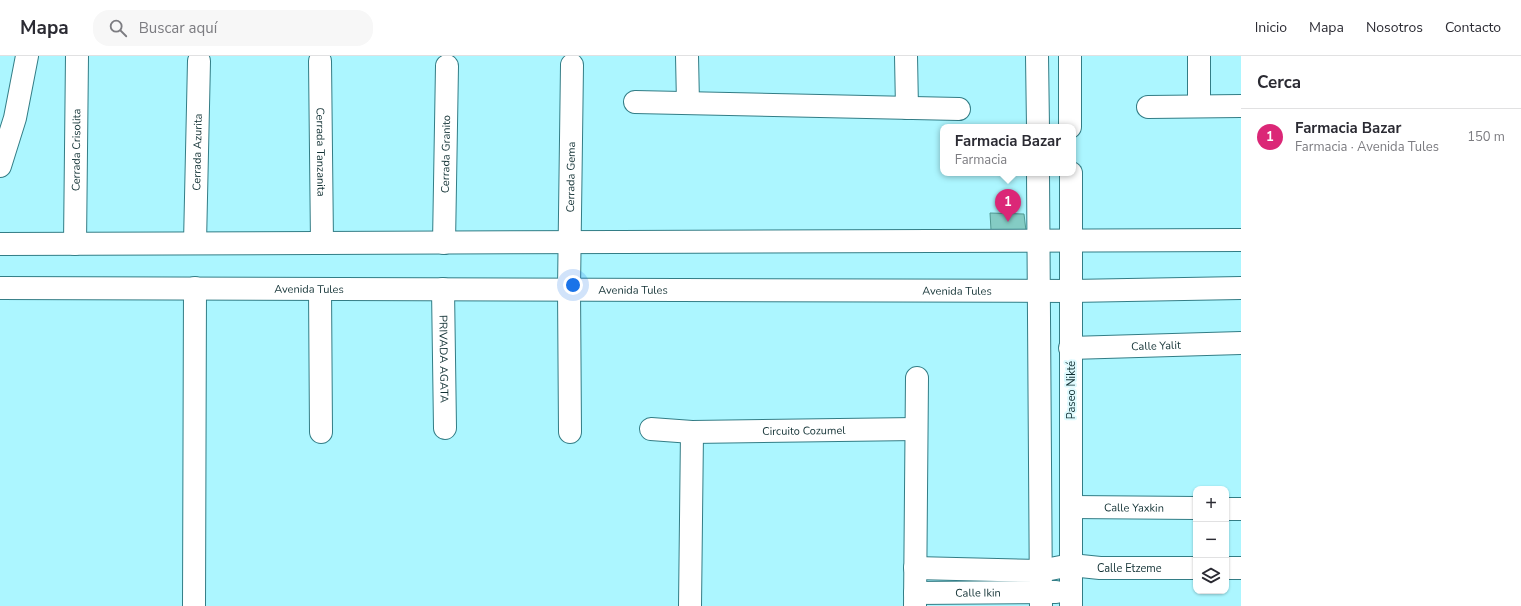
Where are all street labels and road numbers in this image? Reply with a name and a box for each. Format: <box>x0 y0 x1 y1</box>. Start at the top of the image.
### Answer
street label: Cerrada Tanzanita <box>313 107 328 197</box>
street label: Cerrada Crisolita <box>69 109 84 191</box>
street label: Cerrada Azurita <box>189 113 206 191</box>
street label: Cerrada Granito <box>438 115 454 193</box>
street label: Cerrada Gema <box>563 141 579 213</box>
street label: Avenida Tules <box>274 282 344 297</box>
street label: Avenida Tules <box>598 283 668 298</box>
street label: Avenida Tules <box>922 284 992 299</box>
street label: PRIVADA AGATA <box>435 315 452 403</box>
street label: Calle Yalit <box>1131 338 1181 354</box>
street label: Paseo Nikté <box>1064 361 1079 419</box>
street label: Circuito Cozumel <box>762 423 846 439</box>
street label: Calle Yaxkin <box>1104 500 1164 516</box>
street label: Calle Etzeme <box>1097 561 1162 576</box>
street label: Calle Ikin <box>955 585 1001 601</box>

